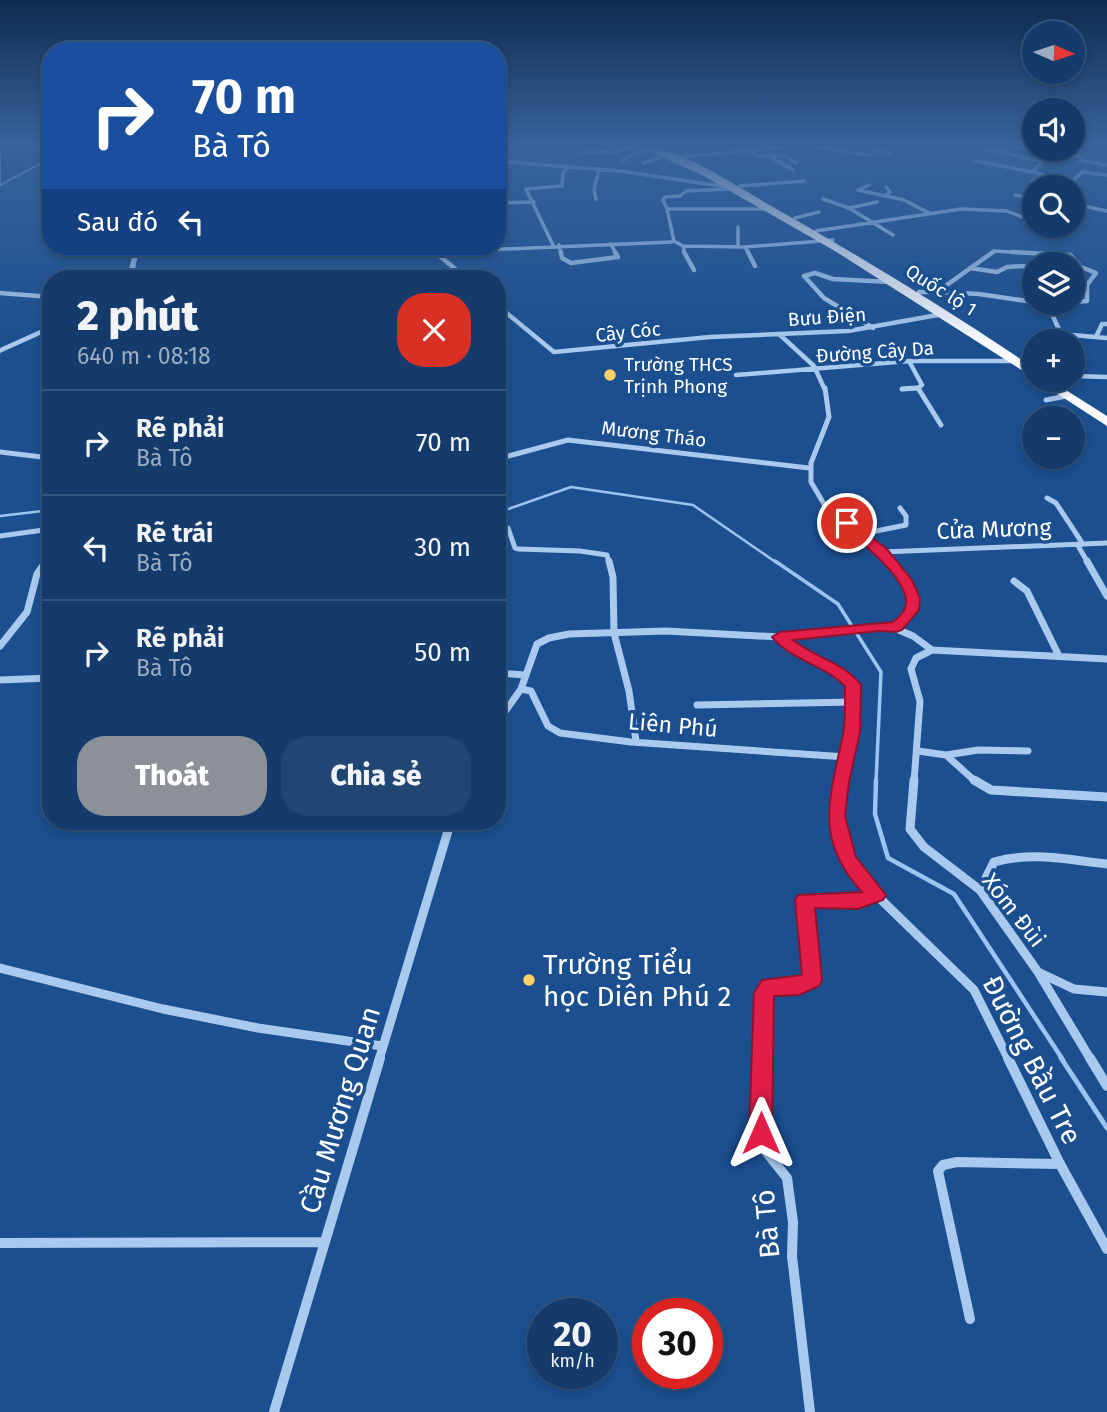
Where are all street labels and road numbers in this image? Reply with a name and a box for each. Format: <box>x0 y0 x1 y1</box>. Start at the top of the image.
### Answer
street label: Quốc lộ 1 <box>901 259 981 321</box>
street label: Bưu Điện <box>787 303 867 331</box>
street label: Cây Cóc <box>594 317 662 347</box>
street label: Đường Cây Da <box>815 336 935 368</box>
street label: Mương Tháo <box>600 416 708 452</box>
street label: Cửa Mương <box>936 513 1052 545</box>
street label: Liên Phú <box>627 707 719 743</box>
street label: Xóm Đùi <box>976 867 1052 953</box>
street label: Đường Bầu Tre <box>975 970 1089 1150</box>
street label: Cầu Mương Quan <box>293 1003 387 1217</box>
street label: Bà Tô <box>748 1188 786 1260</box>

